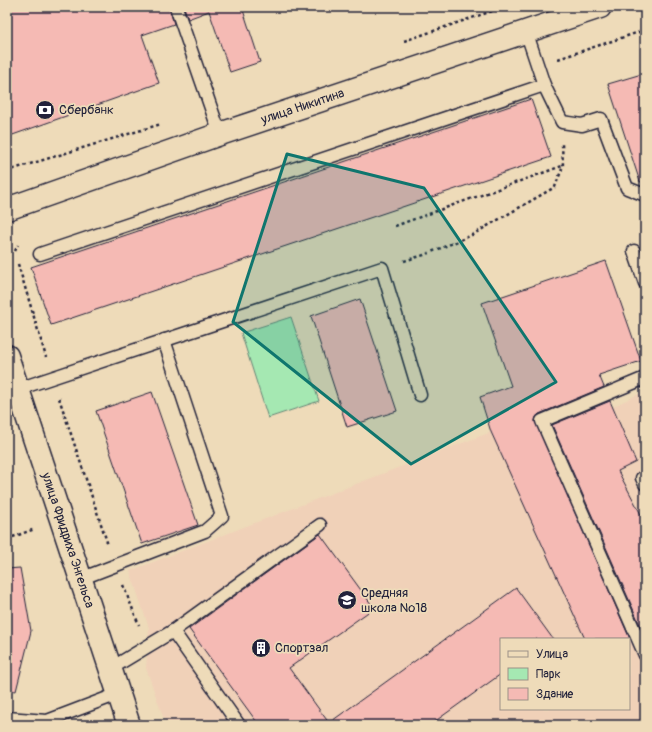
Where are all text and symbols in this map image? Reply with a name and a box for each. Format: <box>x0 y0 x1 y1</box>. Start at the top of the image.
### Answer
street label: улица Никитина <box>258 85 346 128</box>
bank icon: Сбербанк <box>34 99 56 121</box>
place label: Сбербанк <box>59 102 114 118</box>
street label: улица Фридриха Энгельса <box>38 469 98 610</box>
place label: Средняя школа №18 <box>361 585 427 616</box>
school or university icon: Средняя школа №18 <box>336 589 358 611</box>
building icon: Спортзал <box>250 637 272 659</box>
legend <box>500 638 630 710</box>
place label: Спортзал <box>275 640 329 656</box>
text: Улица <box>536 647 568 662</box>
text: Парк <box>536 667 561 682</box>
text: Здание <box>536 687 573 702</box>

